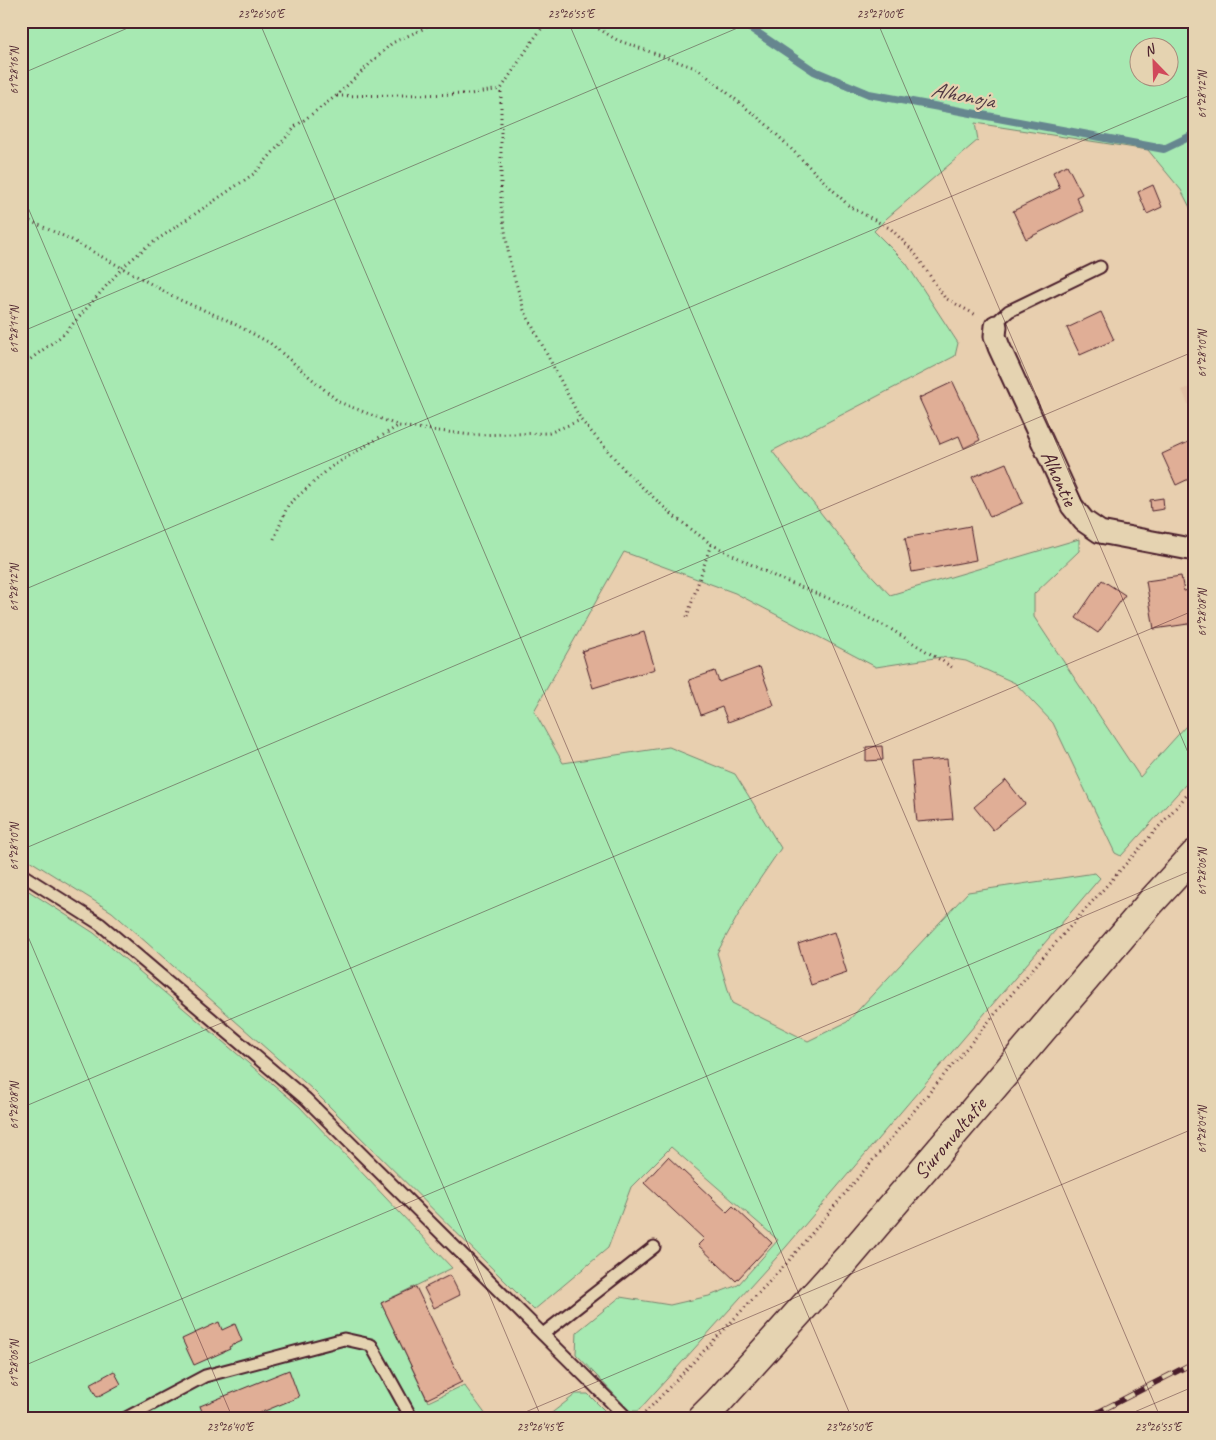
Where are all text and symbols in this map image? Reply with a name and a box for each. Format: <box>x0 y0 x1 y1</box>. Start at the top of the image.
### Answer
text: 23°26'50"E <box>238 6 286 22</box>
text: 23°26'55"E <box>548 6 596 22</box>
text: 23°27'00"E <box>857 6 905 22</box>
north arrow <box>1128 38 1178 88</box>
text: N <box>1142 40 1159 60</box>
text: 61°28'16"N <box>6 46 22 95</box>
text: 61°28'12"N <box>1194 70 1210 119</box>
water label: Alhonoja <box>929 75 1000 115</box>
text: 61°28'14"N <box>6 305 22 354</box>
text: 61°28'10"N <box>1194 329 1210 378</box>
street label: Alhontie <box>1035 446 1084 511</box>
text: 61°28'12"N <box>6 563 22 612</box>
text: 61°28'08"N <box>1194 588 1210 637</box>
text: 61°28'10"N <box>6 822 22 871</box>
text: 61°28'06"N <box>1194 847 1210 896</box>
text: 61°28'08"N <box>6 1081 22 1130</box>
street label: Siuronvaltatie <box>907 1090 993 1185</box>
text: 61°28'04"N <box>1194 1105 1210 1154</box>
text: 61°28'06"N <box>6 1339 22 1388</box>
text: 23°26'40"E <box>207 1419 255 1435</box>
text: 23°26'45"E <box>517 1419 565 1435</box>
text: 23°26'50"E <box>826 1419 874 1435</box>
text: 23°26'55"E <box>1135 1419 1183 1435</box>

